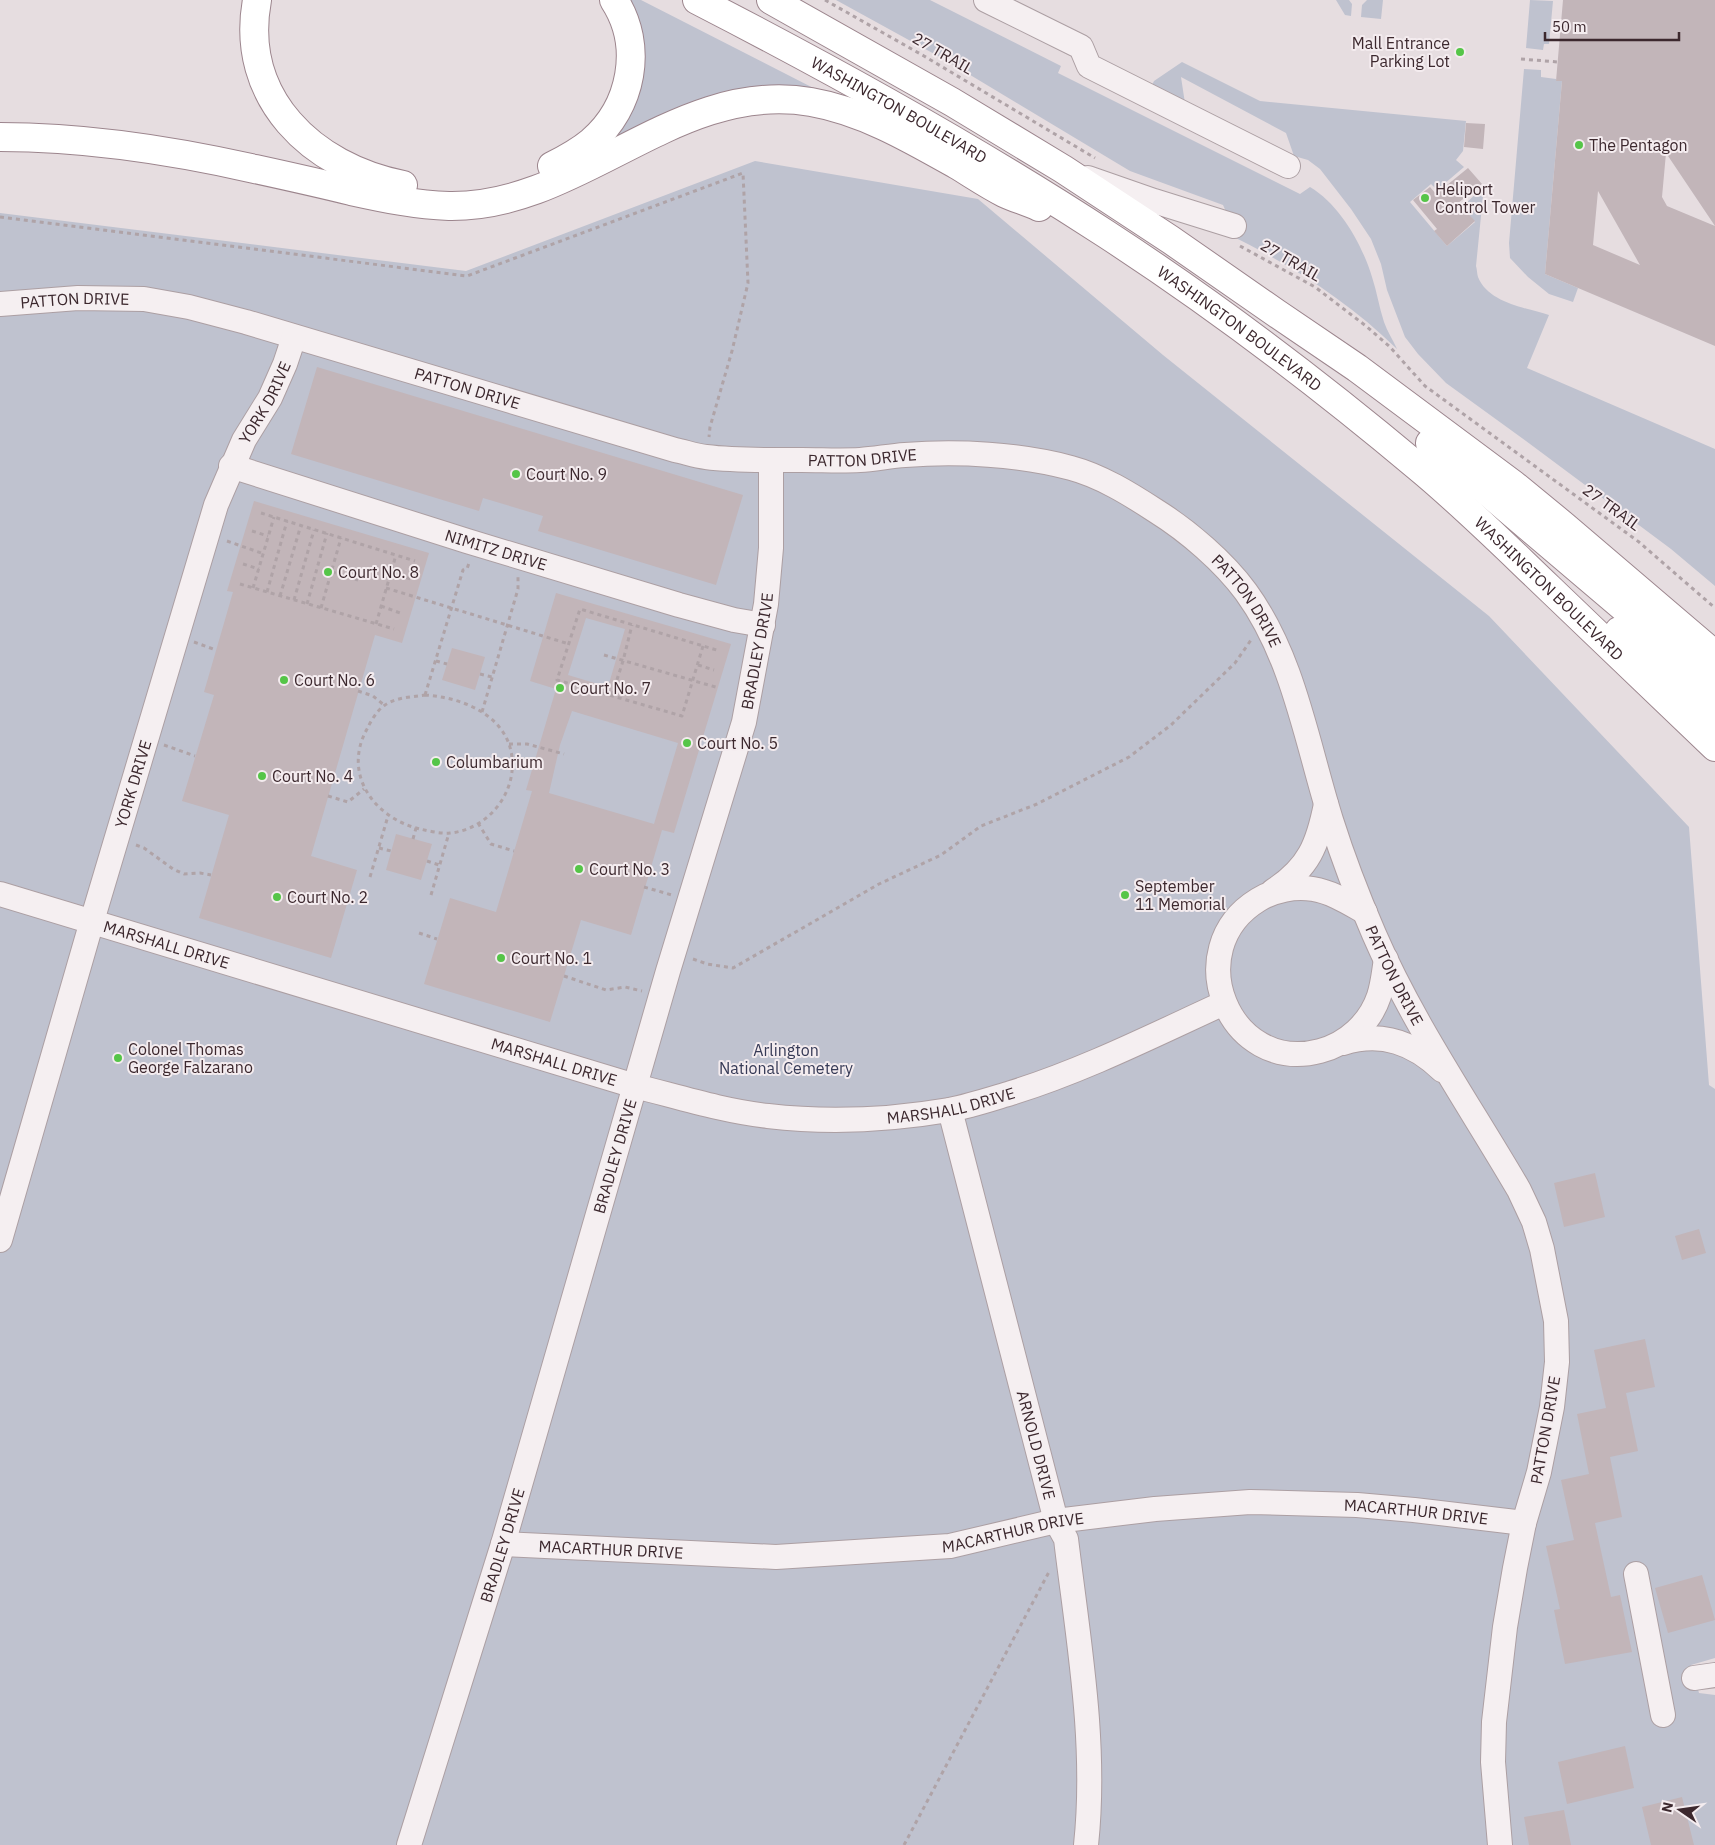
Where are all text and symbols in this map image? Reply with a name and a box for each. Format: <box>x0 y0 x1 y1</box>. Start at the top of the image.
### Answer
scale bar <box>1545 10 1679 42</box>
text: 50 m <box>1552 17 1587 36</box>
street label: 27 TRAIL <box>909 28 977 78</box>
place label: Mall Entrance Parking Lot <box>1352 33 1450 71</box>
marker: Mall Entrance Parking Lot <box>1454 46 1466 58</box>
street label: WASHINGTON BOULEVARD <box>808 52 991 167</box>
place label: The Pentagon <box>1589 135 1688 155</box>
marker: The Pentagon <box>1573 139 1585 151</box>
place label: Heliport Control Tower <box>1435 179 1535 217</box>
marker: Heliport Control Tower <box>1419 192 1431 204</box>
street label: 27 TRAIL <box>1257 235 1325 285</box>
street label: WASHINGTON BOULEVARD <box>1154 261 1326 395</box>
street label: PATTON DRIVE <box>19 288 130 312</box>
street label: YORK DRIVE <box>234 358 295 447</box>
street label: PATTON DRIVE <box>412 363 523 413</box>
street label: PATTON DRIVE <box>808 444 917 470</box>
place label: Court No. 9 <box>526 464 607 484</box>
marker: Court No. 9 <box>510 468 522 480</box>
street label: 27 TRAIL <box>1579 479 1645 535</box>
street label: WASHINGTON BOULEVARD <box>1471 512 1628 665</box>
street label: NIMITZ DRIVE <box>443 525 550 575</box>
street label: PATTON DRIVE <box>1208 550 1286 650</box>
place label: Court No. 8 <box>338 562 419 582</box>
marker: Court No. 8 <box>322 566 334 578</box>
street label: BRADLEY DRIVE <box>737 592 777 711</box>
place label: Court No. 6 <box>294 670 375 690</box>
marker: Court No. 6 <box>278 674 290 686</box>
place label: Court No. 7 <box>570 678 651 698</box>
marker: Court No. 7 <box>554 682 566 694</box>
place label: Court No. 5 <box>697 733 778 753</box>
street label: YORK DRIVE <box>110 737 155 830</box>
marker: Court No. 5 <box>681 737 693 749</box>
place label: Columbarium <box>446 752 543 772</box>
marker: Columbarium <box>430 756 442 768</box>
place label: Court No. 4 <box>272 766 353 786</box>
marker: Court No. 4 <box>256 770 268 782</box>
place label: Court No. 3 <box>589 859 670 879</box>
marker: Court No. 3 <box>573 863 585 875</box>
place label: September 11 Memorial <box>1135 876 1225 914</box>
place label: Court No. 2 <box>287 887 368 907</box>
marker: September 11 Memorial <box>1119 889 1131 901</box>
marker: Court No. 2 <box>271 891 283 903</box>
street label: MARSHALL DRIVE <box>101 916 232 973</box>
street label: PATTON DRIVE <box>1361 922 1428 1029</box>
place label: Court No. 1 <box>511 948 592 968</box>
marker: Court No. 1 <box>495 952 507 964</box>
street label: MARSHALL DRIVE <box>489 1033 620 1090</box>
place label: Colonel Thomas George Falzarano <box>128 1039 253 1077</box>
park label: Arlington National Cemetery <box>719 1040 853 1078</box>
marker: Colonel Thomas George Falzarano <box>112 1052 124 1064</box>
street label: MARSHALL DRIVE <box>886 1082 1017 1128</box>
street label: BRADLEY DRIVE <box>589 1096 641 1216</box>
street label: PATTON DRIVE <box>1526 1374 1564 1486</box>
street label: ARNOLD DRIVE <box>1013 1388 1060 1502</box>
street label: BRADLEY DRIVE <box>475 1486 529 1605</box>
street label: MACARTHUR DRIVE <box>1344 1495 1489 1529</box>
street label: MACARTHUR DRIVE <box>941 1508 1085 1556</box>
street label: MACARTHUR DRIVE <box>538 1536 684 1563</box>
north arrow <box>1655 1785 1705 1835</box>
text: N <box>1657 1800 1677 1814</box>

